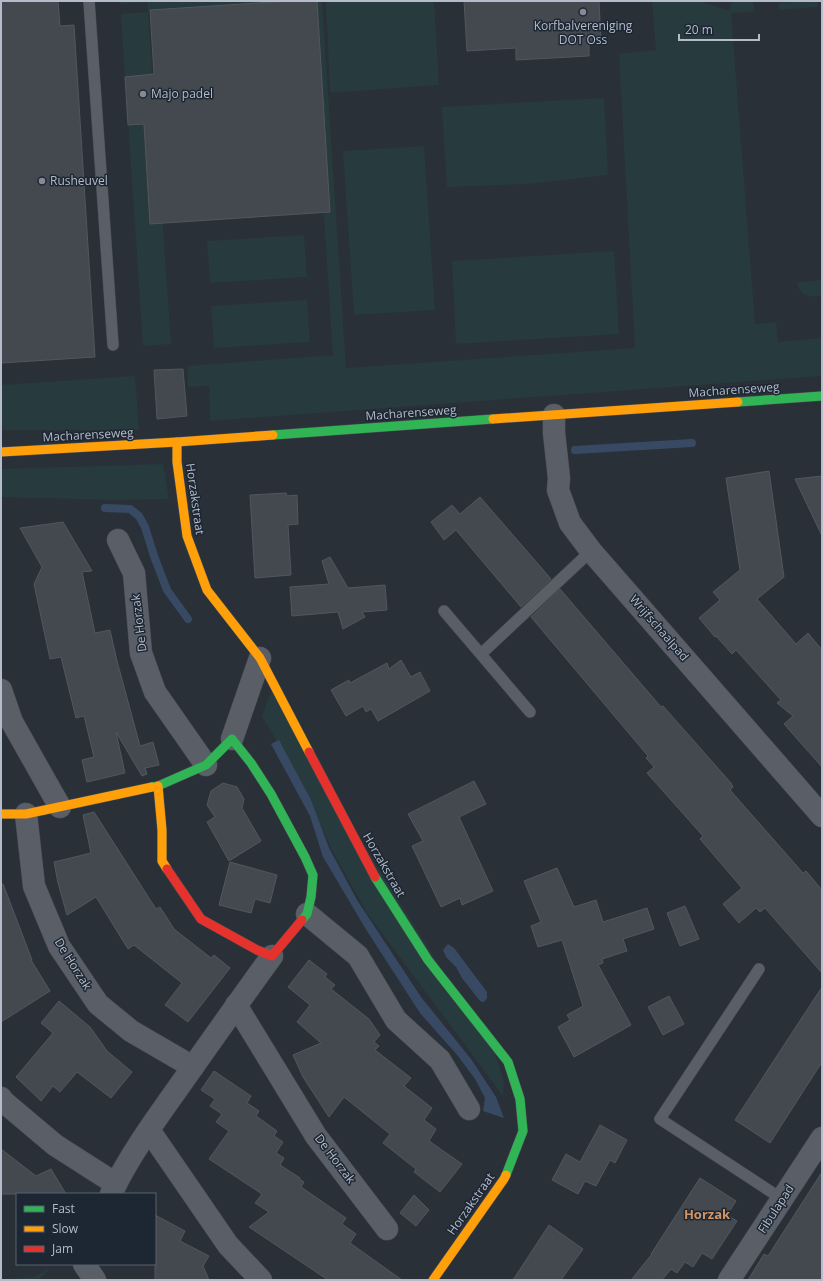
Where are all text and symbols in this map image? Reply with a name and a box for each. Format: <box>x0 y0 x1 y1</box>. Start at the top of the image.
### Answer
marker: Korfbalvereniging DOT Oss <box>578 7 588 17</box>
scale bar <box>679 16 759 42</box>
place label: Korfbalvereniging DOT Oss <box>534 17 633 48</box>
text: 20 m <box>685 21 713 38</box>
place label: Majo padel <box>151 85 213 102</box>
marker: Majo padel <box>138 89 148 99</box>
place label: Rusheuvel <box>50 172 108 189</box>
marker: Rusheuvel <box>37 176 47 186</box>
street label: Macharenseweg <box>688 378 781 401</box>
street label: Macharenseweg <box>365 401 458 424</box>
street label: Macharenseweg <box>42 424 134 445</box>
street label: Horzakstraat <box>182 462 209 536</box>
street label: Wrijfschaalpad <box>626 591 693 664</box>
street label: De Horzak <box>126 592 150 653</box>
street label: Horzakstraat <box>359 829 410 900</box>
street label: De Horzak <box>51 935 96 993</box>
street label: De Horzak <box>311 1130 360 1188</box>
street label: Horzakstraat <box>443 1169 498 1238</box>
street label: Fibulapad <box>753 1181 798 1236</box>
legend <box>16 1193 156 1265</box>
text: Fast <box>52 1200 75 1217</box>
district label: Horzak <box>684 1205 731 1223</box>
text: Slow <box>52 1220 79 1237</box>
text: Jam <box>51 1240 73 1257</box>

